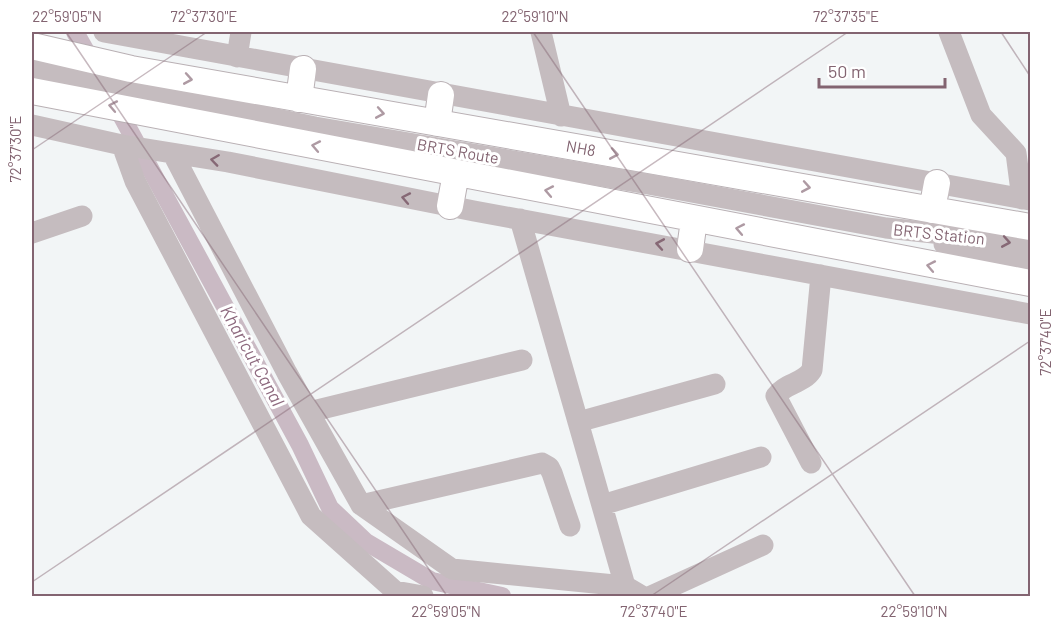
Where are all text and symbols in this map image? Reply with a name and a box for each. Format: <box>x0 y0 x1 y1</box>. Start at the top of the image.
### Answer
text: 22°59'05"N <box>32 7 102 25</box>
text: 72°37'30"E <box>171 7 237 25</box>
text: 22°59'10"N <box>501 7 569 25</box>
text: 72°37'35"E <box>813 7 879 25</box>
scale bar <box>819 51 945 89</box>
text: 50 m <box>828 60 866 82</box>
one-way arrow <box>184 73 193 85</box>
one-way arrow <box>108 100 118 113</box>
one-way arrow <box>375 106 385 119</box>
text: 72°37'30"E <box>6 116 24 182</box>
street label: BRTS Route <box>416 134 500 167</box>
street label: NH8 <box>565 136 597 159</box>
one-way arrow <box>311 140 321 153</box>
one-way arrow <box>609 147 619 160</box>
one-way arrow <box>210 155 220 167</box>
one-way arrow <box>801 181 811 193</box>
one-way arrow <box>544 185 554 198</box>
one-way arrow <box>402 192 412 205</box>
street label: BRTS Station <box>892 219 986 248</box>
one-way arrow <box>735 223 745 236</box>
one-way arrow <box>1001 235 1011 248</box>
one-way arrow <box>655 238 665 251</box>
one-way arrow <box>927 260 937 273</box>
water label: Kharicut Canal <box>216 301 290 410</box>
text: 72°37'40"E <box>1036 308 1054 376</box>
text: 22°59'05"N <box>411 602 481 620</box>
text: 72°37'40"E <box>620 602 688 620</box>
text: 22°59'10"N <box>880 602 948 620</box>

